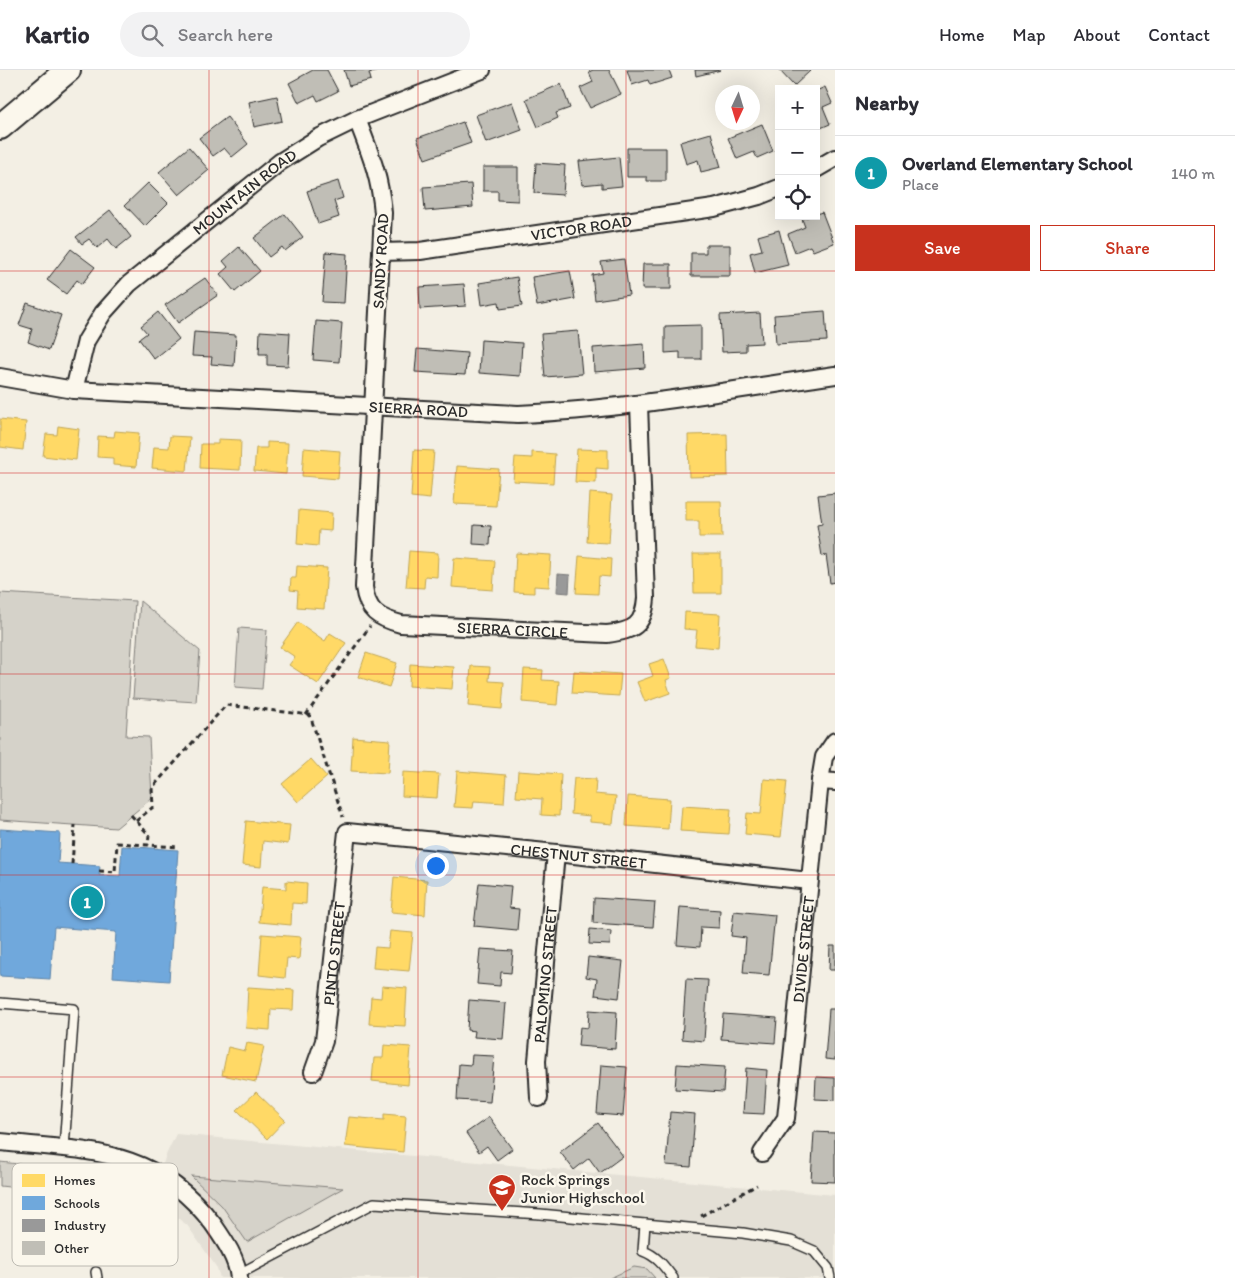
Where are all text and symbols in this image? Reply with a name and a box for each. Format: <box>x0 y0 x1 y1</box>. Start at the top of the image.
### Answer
search box <box>120 12 470 57</box>
text: Kartio <box>25 20 90 49</box>
icon: search <box>138 21 166 49</box>
text: Search here <box>178 23 273 46</box>
text: Home <box>939 24 985 46</box>
text: Map <box>1013 24 1046 46</box>
text: About <box>1074 24 1120 46</box>
text: Contact <box>1148 24 1210 46</box>
north arrow <box>715 85 760 130</box>
map controls <box>775 85 820 220</box>
button: + <box>775 85 820 130</box>
text: Nearby <box>855 90 919 115</box>
button: − <box>775 130 820 175</box>
street label: MOUNTAIN ROAD <box>189 145 300 239</box>
text: Overland Elementary School <box>902 152 1133 175</box>
text: 1 <box>867 164 875 183</box>
text: 140 m <box>1171 164 1215 183</box>
button: locate <box>775 175 820 220</box>
text: Place <box>902 175 939 194</box>
street label: VICTOR ROAD <box>530 211 633 245</box>
street label: SANDY ROAD <box>369 213 392 309</box>
button: Save <box>855 225 1030 271</box>
button: Share <box>1040 225 1215 271</box>
street label: SIERRA ROAD <box>368 397 468 421</box>
street label: SIERRA CIRCLE <box>457 618 569 642</box>
street label: CHESTNUT STREET <box>510 839 648 873</box>
your location <box>423 853 449 879</box>
pin: 1 <box>71 883 103 921</box>
street label: DIVIDE STREET <box>789 895 818 1004</box>
street label: PINTO STREET <box>319 900 349 1007</box>
street label: PALOMINO STREET <box>530 905 561 1044</box>
legend <box>12 1163 178 1266</box>
place label: Rock Springs Junior Highschool <box>521 1170 645 1207</box>
text: Homes <box>54 1172 96 1189</box>
school or university icon: Rock Springs Junior Highschool <box>487 1173 517 1212</box>
text: Schools <box>54 1195 100 1212</box>
text: Industry <box>54 1217 106 1234</box>
text: Other <box>54 1240 89 1257</box>

